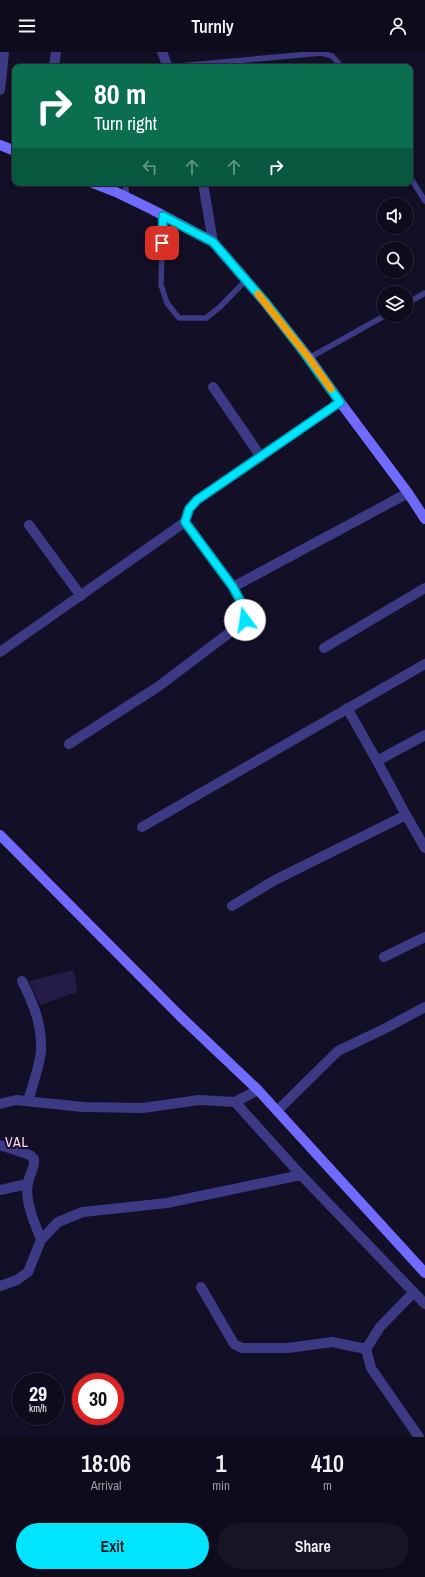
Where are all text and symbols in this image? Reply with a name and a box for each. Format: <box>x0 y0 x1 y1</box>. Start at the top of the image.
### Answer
text: Turnly <box>191 14 234 39</box>
icon: menu <box>16 15 38 37</box>
icon: person <box>387 15 409 37</box>
text: 80 m <box>94 75 146 113</box>
icon: right <box>28 80 80 132</box>
text: Turn right <box>94 111 157 136</box>
icon: left <box>139 156 161 178</box>
icon: ahead <box>181 156 203 178</box>
icon: ahead <box>223 156 245 178</box>
icon: right <box>265 156 287 178</box>
map controls <box>377 198 413 322</box>
button: sound <box>377 198 413 234</box>
pin <box>145 226 179 260</box>
icon: arrive <box>151 232 173 254</box>
button: search <box>377 242 413 278</box>
button: layers <box>377 286 413 322</box>
position arrow <box>224 599 266 641</box>
district label: VAL <box>5 1133 29 1151</box>
speed limit sign: 30 <box>72 1373 124 1425</box>
text: 29 <box>29 1380 47 1407</box>
text: km/h <box>29 1402 47 1415</box>
text: 18:06 <box>81 1447 131 1479</box>
text: 1 <box>216 1447 227 1479</box>
text: 410 <box>311 1447 344 1479</box>
text: Arrival <box>91 1477 121 1494</box>
text: min <box>212 1477 230 1494</box>
text: m <box>323 1477 332 1494</box>
button: Exit <box>16 1523 209 1569</box>
button: Share <box>217 1523 409 1569</box>

